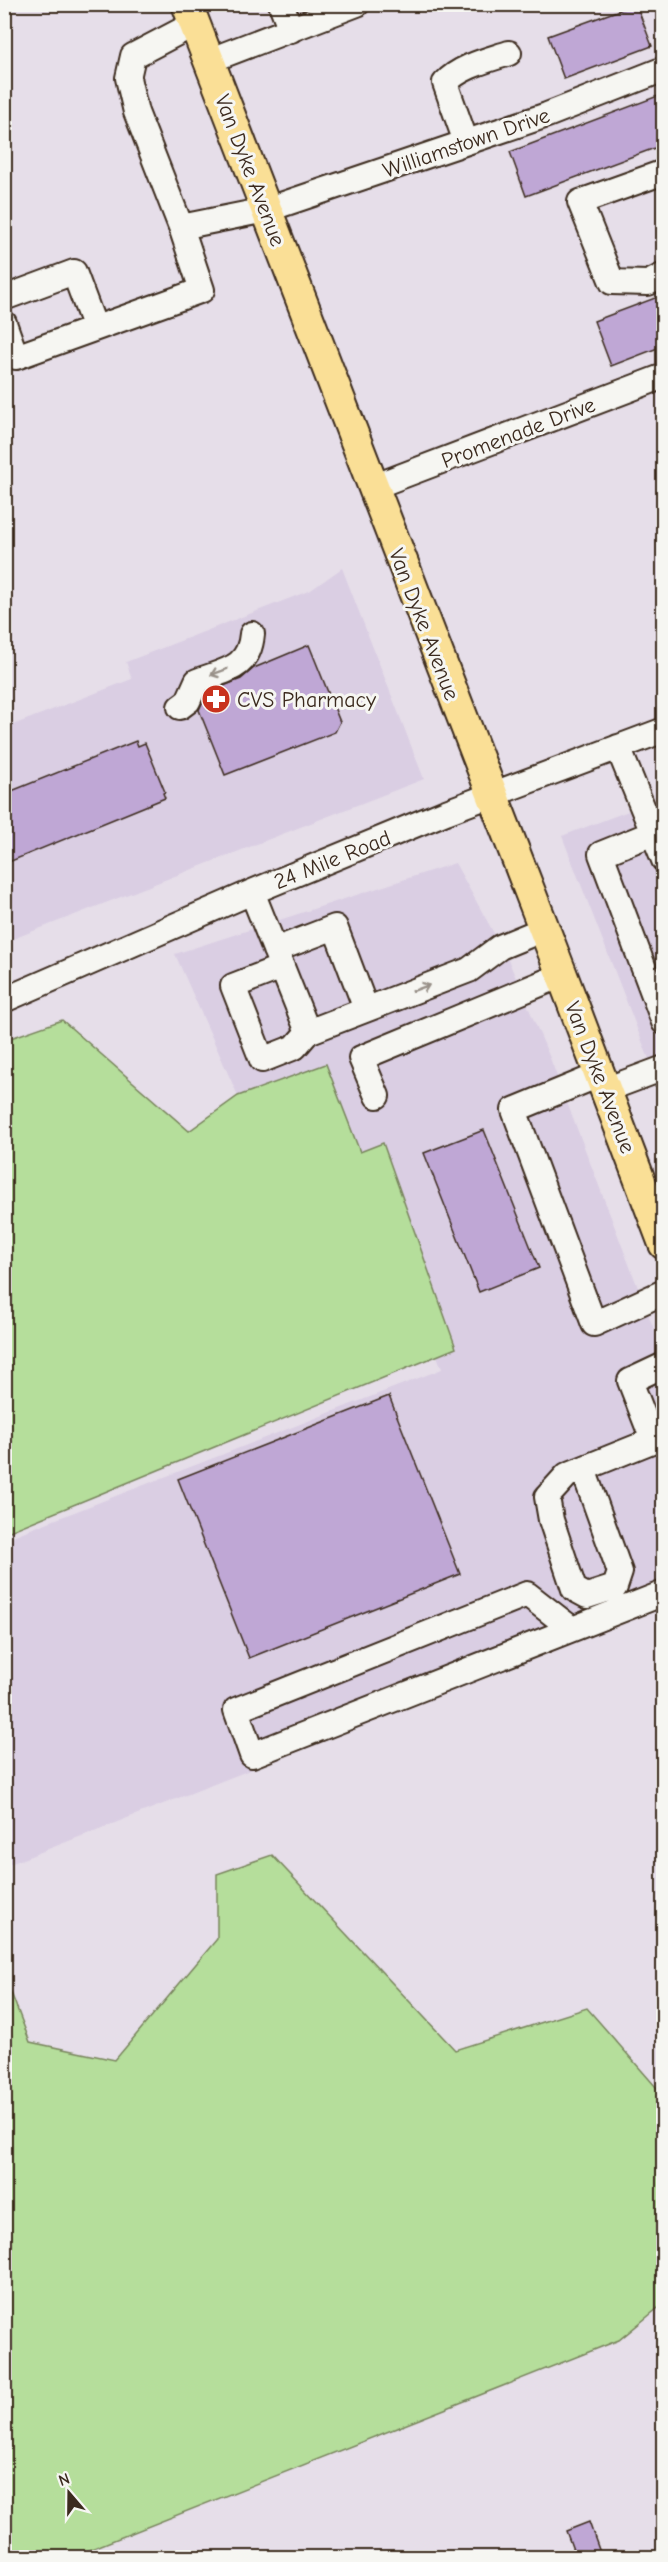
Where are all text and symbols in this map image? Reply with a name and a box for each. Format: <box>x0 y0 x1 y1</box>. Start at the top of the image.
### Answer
street label: Van Dyke Avenue <box>209 91 291 250</box>
street label: Williamstown Drive <box>380 102 553 184</box>
street label: Promenade Drive <box>438 392 599 474</box>
street label: Van Dyke Avenue <box>383 545 465 704</box>
one-way arrow <box>211 667 229 678</box>
pharmacy icon: CVS Pharmacy <box>200 683 232 715</box>
place label: CVS Pharmacy <box>237 687 376 713</box>
street label: 24 Mile Road <box>270 825 395 895</box>
one-way arrow <box>411 982 430 993</box>
street label: Van Dyke Avenue <box>559 998 641 1157</box>
north arrow <box>39 2463 99 2523</box>
text: N <box>56 2470 72 2490</box>

